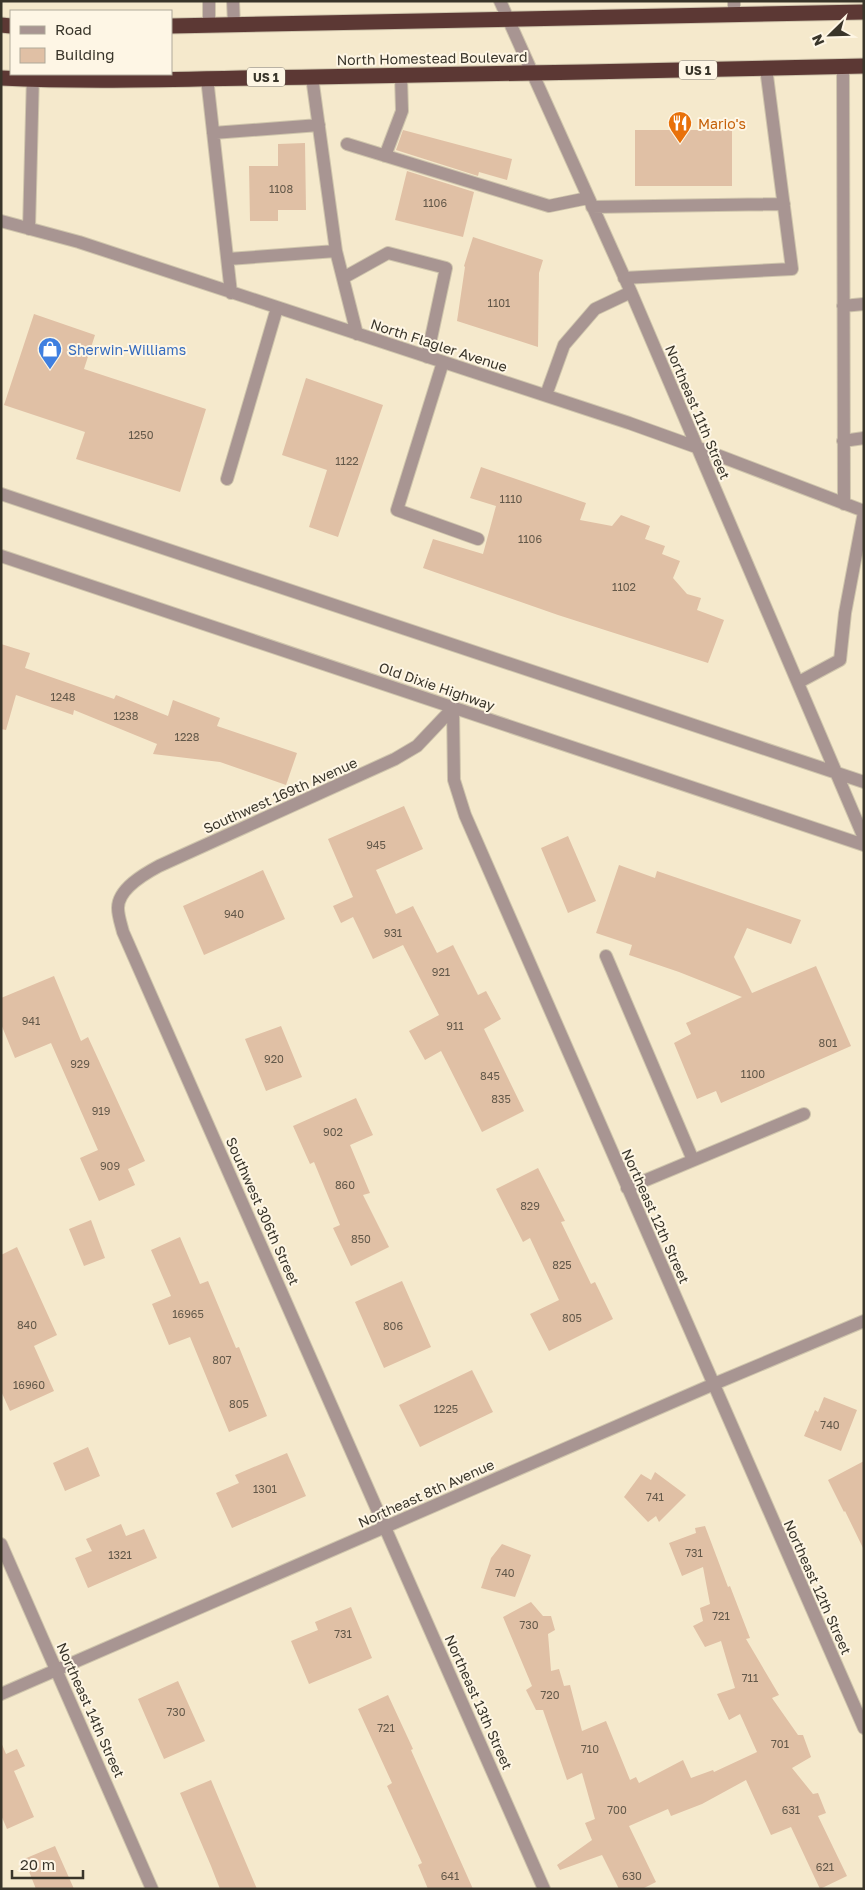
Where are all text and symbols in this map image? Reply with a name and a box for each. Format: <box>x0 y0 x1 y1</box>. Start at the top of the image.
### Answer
legend <box>10 10 172 75</box>
north arrow <box>805 10 855 60</box>
text: Road <box>55 20 92 38</box>
text: N <box>808 32 827 48</box>
text: Building <box>55 45 115 63</box>
street label: North Homestead Boulevard <box>336 48 528 68</box>
road number: US 1 <box>679 60 717 80</box>
road number: US 1 <box>247 68 285 86</box>
restaurant icon: Mario's <box>667 110 693 144</box>
place label: Mario's <box>698 115 746 132</box>
house number: 1108 <box>269 182 293 195</box>
house number: 1106 <box>423 196 447 209</box>
house number: 1101 <box>488 296 510 309</box>
street label: North Flagler Avenue <box>369 315 509 375</box>
shop icon: Sherwin-Williams <box>37 336 63 370</box>
place label: Sherwin-Williams <box>68 341 186 358</box>
street label: Northeast 11th Street <box>662 342 734 482</box>
house number: 1250 <box>129 428 154 441</box>
house number: 1122 <box>335 454 359 467</box>
house number: 1110 <box>500 492 523 505</box>
house number: 1106 <box>518 532 542 545</box>
house number: 1102 <box>612 580 636 593</box>
street label: Old Dixie Highway <box>377 658 497 714</box>
house number: 1248 <box>50 690 76 703</box>
house number: 1238 <box>114 709 139 722</box>
house number: 1228 <box>175 730 200 743</box>
street label: Southwest 169th Avenue <box>200 753 360 837</box>
house number: 945 <box>366 838 386 851</box>
house number: 940 <box>224 907 244 920</box>
house number: 931 <box>384 926 402 939</box>
house number: 921 <box>432 965 450 978</box>
house number: 941 <box>22 1014 40 1027</box>
house number: 911 <box>446 1019 464 1032</box>
house number: 801 <box>819 1036 837 1049</box>
house number: 920 <box>264 1052 284 1065</box>
house number: 929 <box>70 1057 90 1070</box>
house number: 1100 <box>741 1067 765 1080</box>
house number: 845 <box>480 1069 500 1082</box>
house number: 835 <box>491 1092 511 1105</box>
house number: 919 <box>92 1104 110 1117</box>
house number: 902 <box>323 1125 343 1138</box>
street label: Southwest 306th Street <box>223 1134 303 1288</box>
street label: Northeast 12th Street <box>619 1146 693 1286</box>
house number: 909 <box>100 1159 120 1172</box>
house number: 860 <box>335 1178 355 1191</box>
house number: 829 <box>520 1199 540 1212</box>
house number: 850 <box>351 1232 371 1245</box>
house number: 825 <box>552 1258 572 1271</box>
house number: 16965 <box>172 1307 204 1320</box>
house number: 805 <box>562 1311 582 1324</box>
house number: 840 <box>17 1318 37 1331</box>
house number: 806 <box>383 1319 403 1332</box>
house number: 807 <box>212 1353 232 1366</box>
house number: 16960 <box>13 1378 45 1391</box>
house number: 805 <box>229 1397 249 1410</box>
house number: 1225 <box>434 1402 458 1415</box>
house number: 740 <box>820 1418 840 1431</box>
street label: Northeast 8th Avenue <box>355 1455 497 1531</box>
house number: 1301 <box>253 1482 277 1495</box>
house number: 741 <box>646 1490 664 1503</box>
street label: Northeast 12th Street <box>781 1517 855 1657</box>
house number: 731 <box>685 1546 703 1559</box>
house number: 1321 <box>108 1548 132 1561</box>
house number: 740 <box>495 1566 515 1579</box>
house number: 721 <box>712 1609 730 1622</box>
house number: 730 <box>519 1618 539 1631</box>
house number: 731 <box>334 1627 352 1640</box>
street label: Northeast 13th Street <box>442 1632 516 1772</box>
street label: Northeast 14th Street <box>54 1640 128 1780</box>
house number: 711 <box>742 1671 758 1684</box>
house number: 720 <box>540 1688 560 1701</box>
house number: 730 <box>166 1705 186 1718</box>
house number: 721 <box>377 1721 395 1734</box>
house number: 701 <box>771 1737 789 1750</box>
house number: 710 <box>581 1742 599 1755</box>
house number: 700 <box>607 1803 627 1816</box>
house number: 631 <box>782 1803 800 1816</box>
scale bar <box>12 1848 84 1880</box>
text: 20 m <box>20 1855 55 1873</box>
house number: 621 <box>816 1860 834 1873</box>
house number: 641 <box>441 1869 459 1882</box>
house number: 630 <box>622 1869 642 1882</box>

